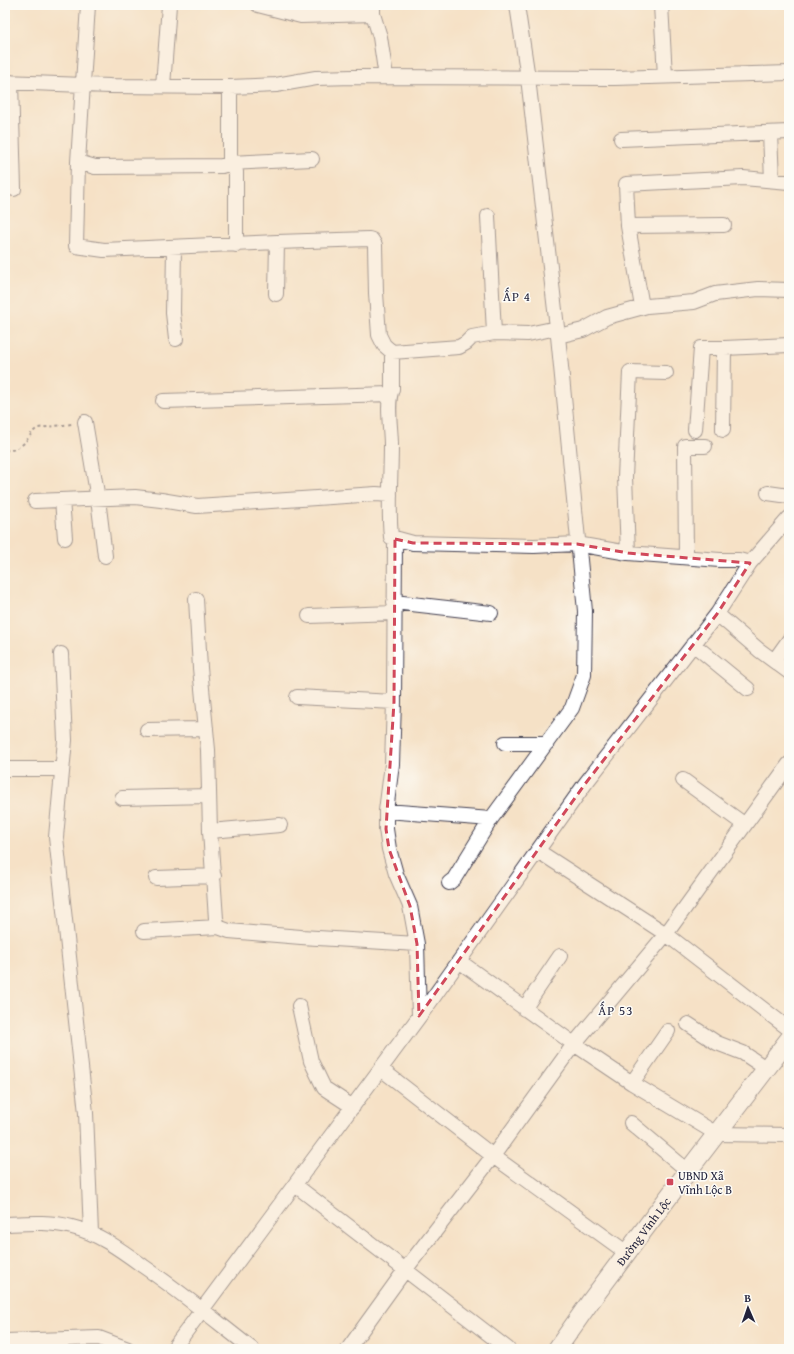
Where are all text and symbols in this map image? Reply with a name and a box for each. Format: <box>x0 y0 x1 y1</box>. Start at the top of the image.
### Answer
district label: ẤP 4 <box>503 287 531 306</box>
district label: ẤP 53 <box>598 1001 634 1020</box>
place label: UBND Xã Vĩnh Lộc B <box>678 1167 732 1198</box>
marker: UBND Xã Vĩnh Lộc B <box>665 1177 675 1187</box>
street label: Đường Vĩnh Lộc <box>612 1193 675 1269</box>
north arrow <box>728 1288 768 1328</box>
text: B <box>744 1290 752 1306</box>

